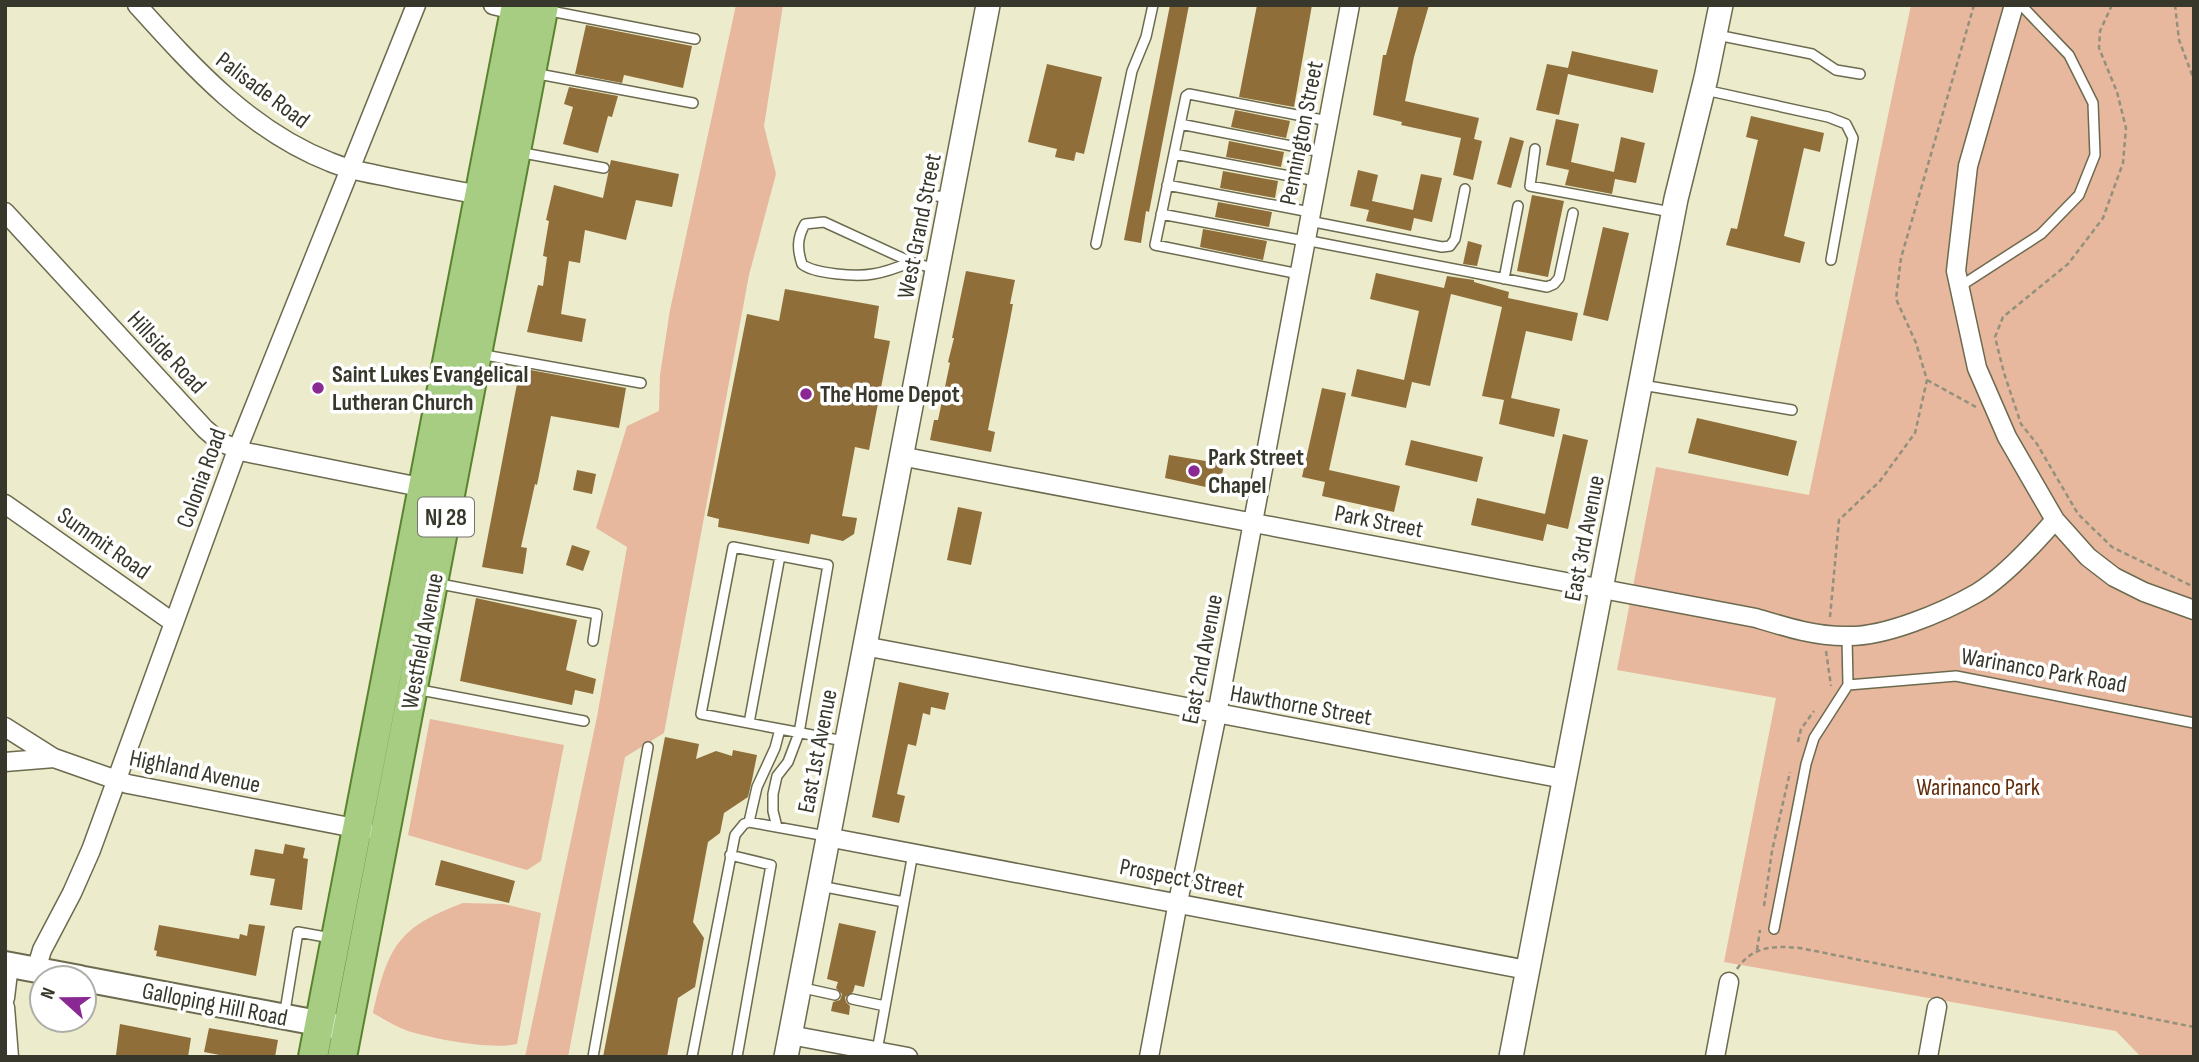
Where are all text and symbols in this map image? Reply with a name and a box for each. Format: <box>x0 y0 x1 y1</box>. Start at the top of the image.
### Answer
street label: Palisade Road <box>210 46 315 135</box>
street label: Pennington Street <box>1273 58 1330 208</box>
street label: West Grand Street <box>891 151 948 301</box>
street label: Hillside Road <box>121 305 212 400</box>
place label: Saint Lukes Evangelical Lutheran Church <box>332 360 528 417</box>
marker: Saint Lukes Evangelical Lutheran Church <box>310 380 326 396</box>
place label: The Home Depot <box>820 380 960 409</box>
marker: The Home Depot <box>798 386 814 402</box>
street label: Colonia Road <box>170 425 233 532</box>
place label: Park Street Chapel <box>1208 443 1304 500</box>
marker: Park Street Chapel <box>1186 463 1202 479</box>
street label: East 3rd Avenue <box>1558 473 1611 603</box>
road number: NJ 28 <box>418 498 474 537</box>
street label: Park Street <box>1332 499 1426 544</box>
street label: Summit Road <box>52 501 156 586</box>
street label: Westfield Avenue <box>395 571 450 712</box>
street label: East 2nd Avenue <box>1176 592 1229 726</box>
street label: Warinanco Park Road <box>1959 642 2129 699</box>
street label: Hawthorne Street <box>1228 679 1374 732</box>
street label: East 1st Avenue <box>791 687 844 815</box>
street label: Highland Avenue <box>127 743 263 799</box>
park label: Warinanco Park <box>1916 773 2040 802</box>
street label: Prospect Street <box>1117 852 1247 905</box>
north arrow <box>28 964 98 1034</box>
street label: Galloping Hill Road <box>140 976 290 1033</box>
text: N <box>36 985 61 1002</box>

